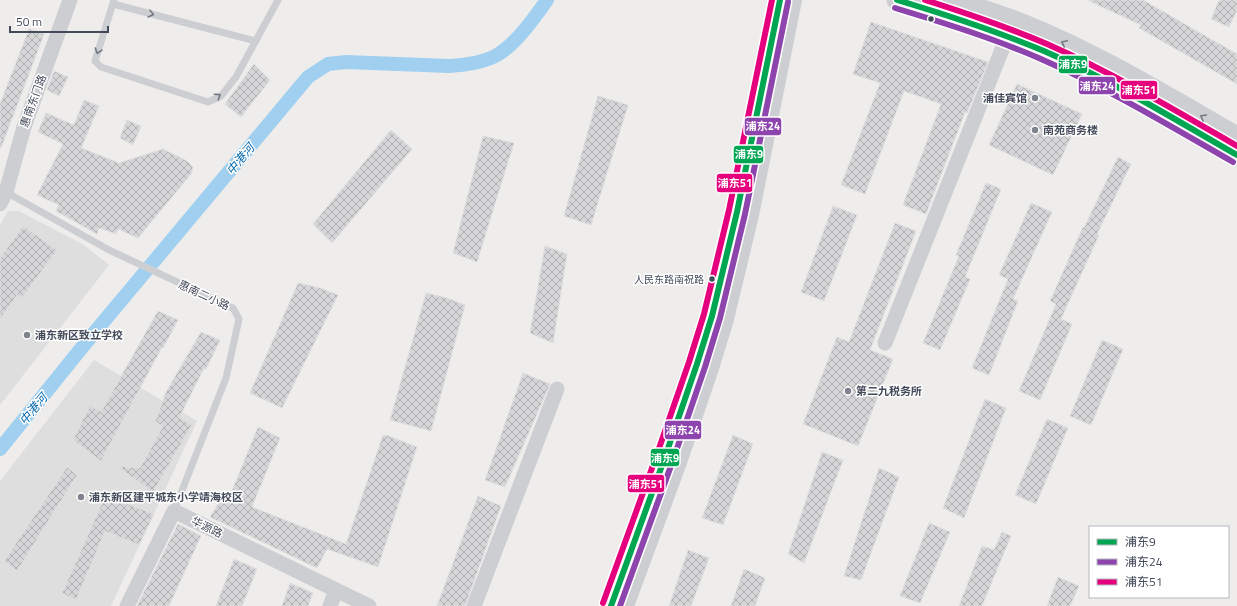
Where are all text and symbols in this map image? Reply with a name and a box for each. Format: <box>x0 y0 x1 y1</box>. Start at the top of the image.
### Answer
scale bar <box>10 8 108 34</box>
one-way arrow <box>147 9 154 18</box>
text: 50 m <box>16 12 42 31</box>
unlabelled marker <box>926 14 936 24</box>
one-way arrow <box>1061 40 1068 48</box>
one-way arrow <box>94 47 103 54</box>
line badge: 浦东9 <box>1058 55 1088 74</box>
text: 浦东9 <box>1059 56 1087 72</box>
street label: 惠南东门路 <box>16 72 50 130</box>
line badge: 浦东24 <box>1078 76 1116 95</box>
text: 浦东24 <box>1080 78 1114 94</box>
line badge: 浦东51 <box>1120 80 1158 100</box>
text: 浦东51 <box>1122 82 1156 98</box>
place label: 浦佳宾馆 <box>983 90 1027 106</box>
marker: 浦佳宾馆 <box>1030 93 1040 103</box>
one-way arrow <box>214 94 221 101</box>
one-way arrow <box>1200 115 1207 122</box>
line badge: 浦东24 <box>744 117 782 136</box>
text: 浦东24 <box>746 118 780 134</box>
place label: 南苑商务楼 <box>1043 122 1098 138</box>
marker: 南苑商务楼 <box>1030 125 1040 135</box>
water label: 中港河 <box>221 138 260 179</box>
line badge: 浦东9 <box>733 145 764 164</box>
text: 浦东9 <box>735 146 763 162</box>
line badge: 浦东51 <box>716 173 753 193</box>
text: 浦东51 <box>718 175 752 191</box>
place label: 人民东路南祝路 <box>634 272 704 287</box>
marker: 人民东路南祝路 <box>707 274 717 284</box>
street label: 惠南二小路 <box>176 276 232 314</box>
place label: 浦东新区致立学校 <box>35 327 123 343</box>
marker: 浦东新区致立学校 <box>22 330 32 340</box>
place label: 第二九税务所 <box>856 383 922 399</box>
marker: 第二九税务所 <box>843 386 853 396</box>
water label: 中港河 <box>14 388 53 429</box>
line badge: 浦东24 <box>664 420 702 440</box>
text: 浦东24 <box>666 422 700 438</box>
line badge: 浦东9 <box>650 448 680 467</box>
text: 浦东9 <box>651 450 679 466</box>
line badge: 浦东51 <box>627 474 665 493</box>
text: 浦东51 <box>629 476 663 492</box>
place label: 浦东新区建平城东小学靖海校区 <box>89 489 243 505</box>
marker: 浦东新区建平城东小学靖海校区 <box>76 492 86 502</box>
street label: 华源路 <box>189 513 225 541</box>
legend <box>1089 526 1229 598</box>
text: 浦东9 <box>1125 532 1156 551</box>
text: 浦东24 <box>1125 552 1163 571</box>
text: 浦东51 <box>1125 572 1162 591</box>

